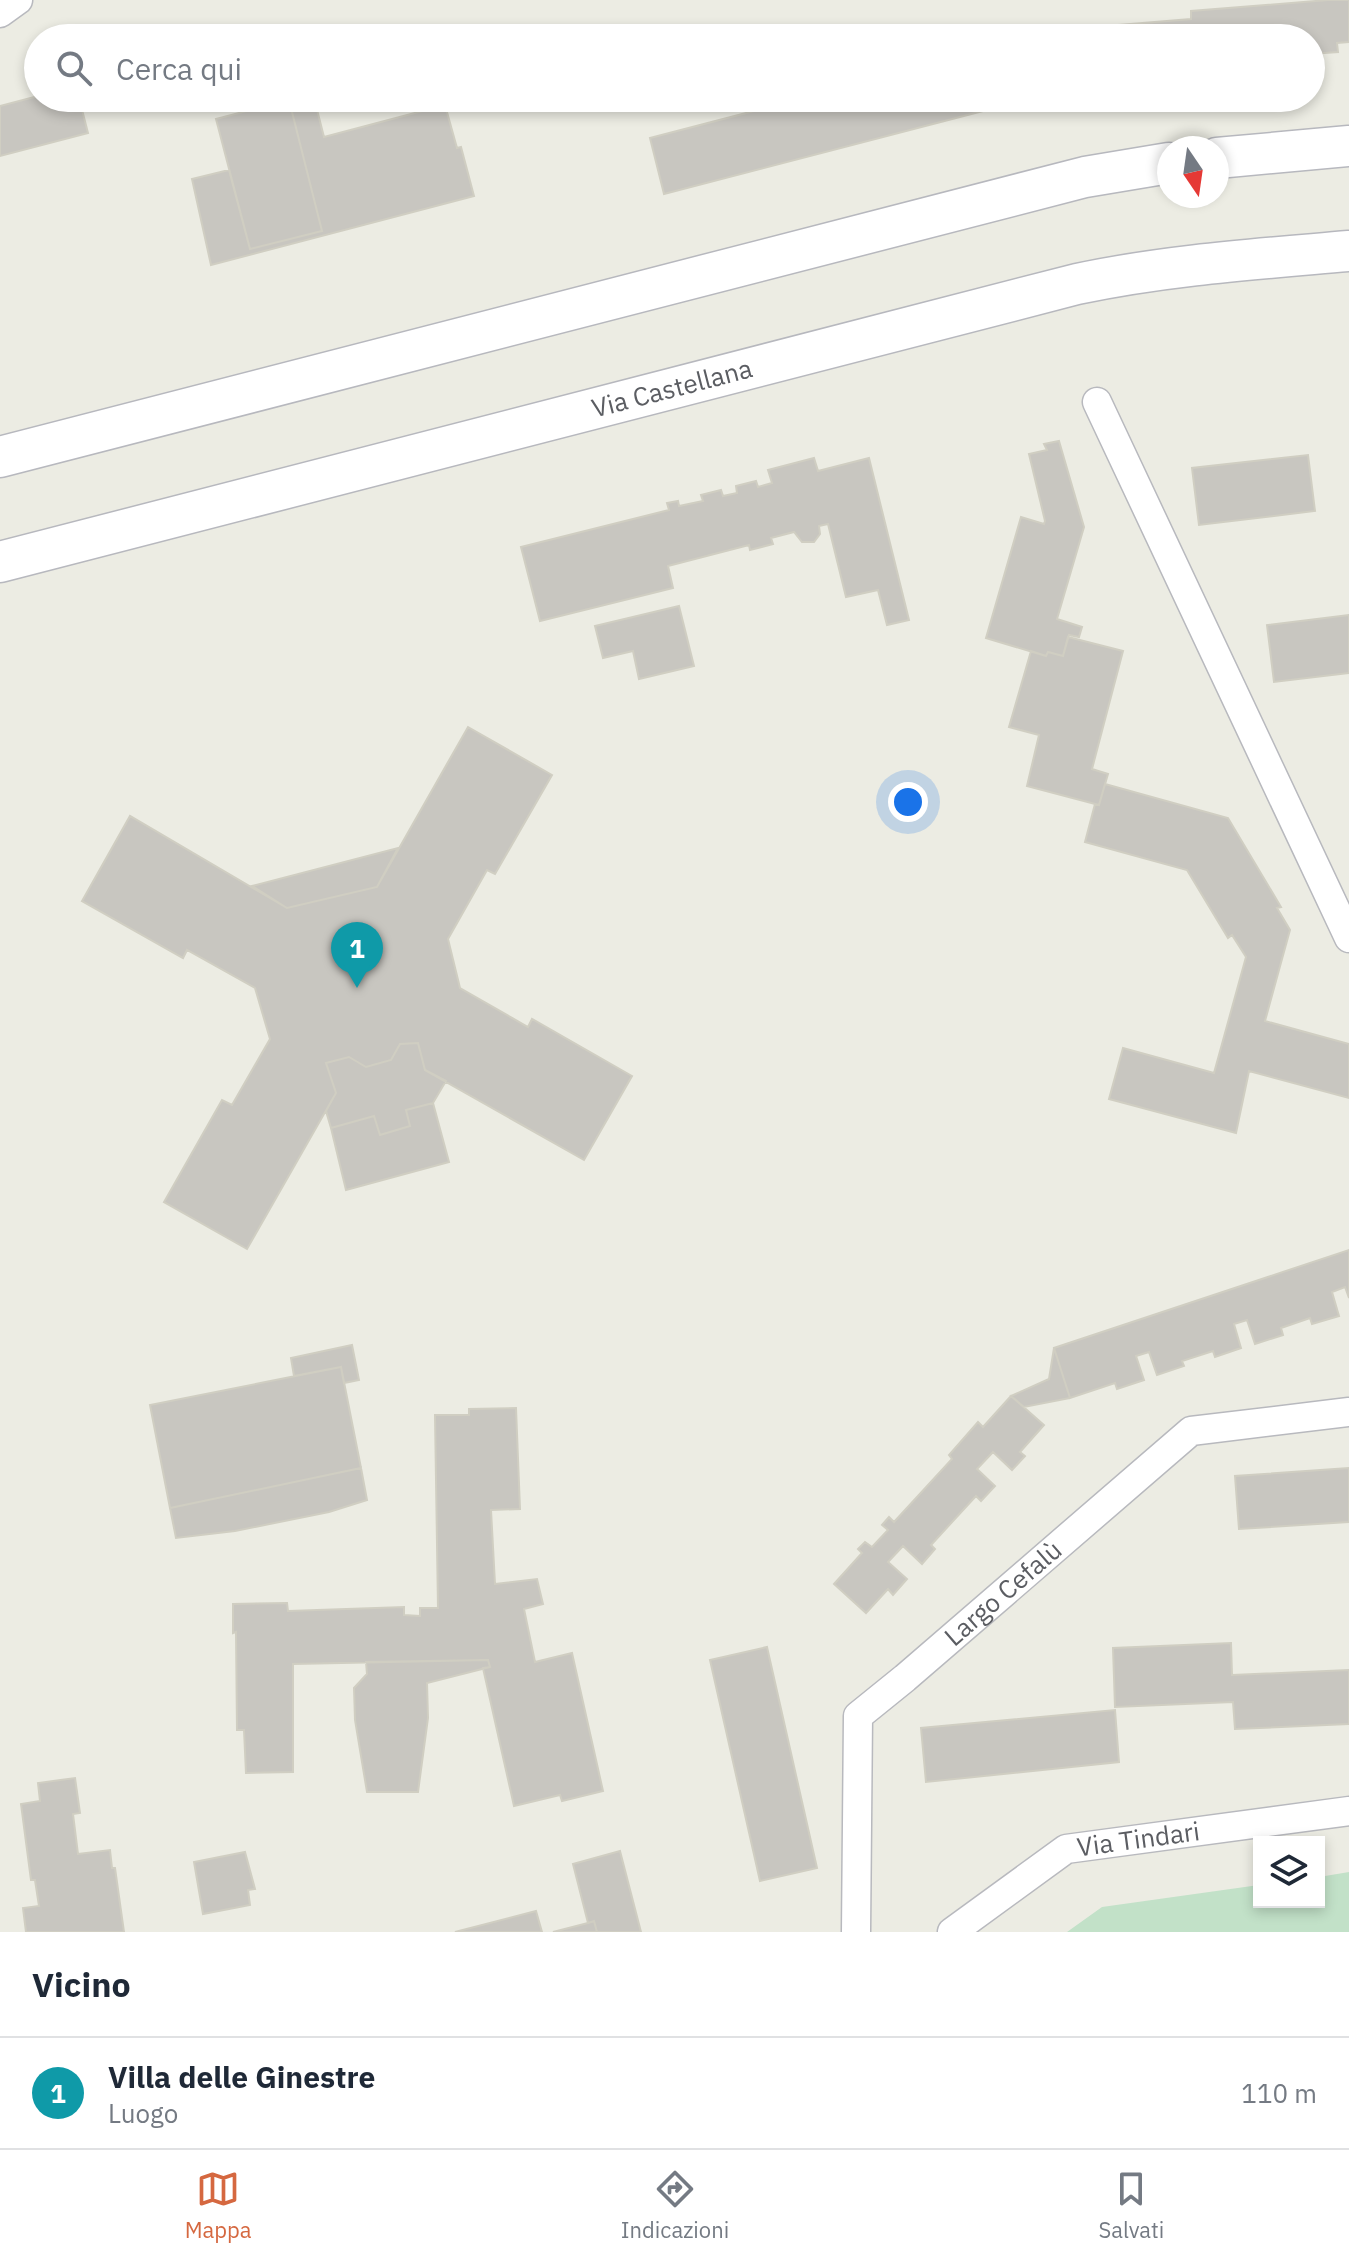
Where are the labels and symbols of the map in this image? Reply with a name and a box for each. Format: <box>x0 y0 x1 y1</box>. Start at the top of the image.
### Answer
north arrow <box>1157 136 1229 208</box>
street label: Via Castellana <box>588 350 756 425</box>
your location <box>888 782 928 822</box>
pin: 1 <box>331 922 383 988</box>
street label: Largo Cefalù <box>937 1532 1068 1653</box>
street label: Via Tindari <box>1075 1813 1202 1863</box>

